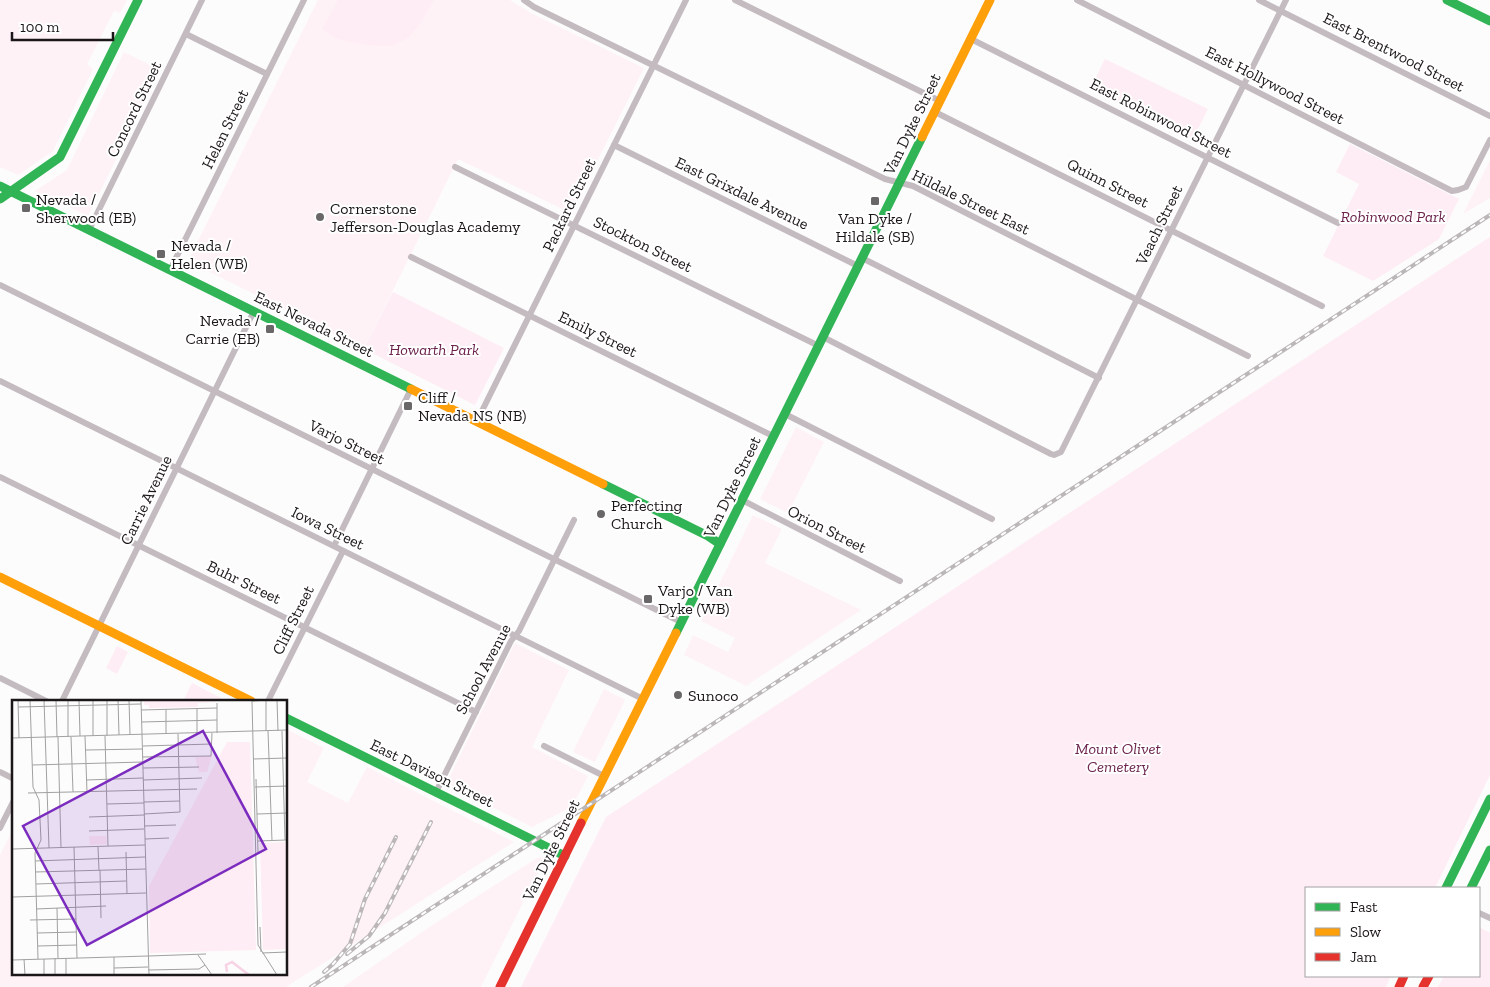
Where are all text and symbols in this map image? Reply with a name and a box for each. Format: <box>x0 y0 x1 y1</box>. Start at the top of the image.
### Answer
street label: East Brentwood Street <box>1320 8 1468 96</box>
scale bar <box>12 10 114 42</box>
text: 100 m <box>20 18 59 36</box>
street label: East Hollywood Street <box>1202 42 1348 128</box>
street label: Concord Street <box>103 58 165 160</box>
street label: Van Dyke Street <box>879 70 945 179</box>
street label: East Robinwood Street <box>1087 74 1235 162</box>
street label: Helen Street <box>198 86 252 172</box>
street label: East Grixdale Avenue <box>672 152 812 234</box>
street label: Quinn Street <box>1064 154 1152 212</box>
street label: Packard Street <box>538 155 600 255</box>
street label: Hildale Street East <box>909 165 1033 239</box>
street label: Veach Street <box>1131 182 1187 269</box>
place label: Nevada / Sherwood (EB) <box>36 190 136 227</box>
marker: Van Dyke / Hildale (SB) <box>869 195 881 207</box>
place label: Cornerstone Jefferson-Douglas Academy <box>330 199 521 236</box>
marker: Nevada / Sherwood (EB) <box>20 202 32 214</box>
park label: Robinwood Park <box>1340 207 1446 226</box>
place label: Van Dyke / Hildale (SB) <box>836 209 914 246</box>
marker: Cornerstone Jefferson-Douglas Academy <box>314 211 326 223</box>
street label: Stockton Street <box>591 212 696 276</box>
place label: Nevada / Helen (WB) <box>171 236 248 273</box>
marker: Nevada / Helen (WB) <box>155 248 167 260</box>
street label: East Nevada Street <box>251 287 377 361</box>
street label: Emily Street <box>555 307 641 361</box>
place label: Nevada / Carrie (EB) <box>185 311 261 348</box>
marker: Nevada / Carrie (EB) <box>264 323 276 335</box>
park label: Howarth Park <box>389 340 479 359</box>
place label: Cliff / Nevada NS (NB) <box>418 388 526 425</box>
marker: Cliff / Nevada NS (NB) <box>402 400 414 412</box>
street label: Varjo Street <box>305 415 388 469</box>
street label: Van Dyke Street <box>699 433 765 542</box>
street label: Carrie Avenue <box>116 452 176 548</box>
place label: Perfecting Church <box>611 496 683 533</box>
street label: Orion Street <box>784 501 870 557</box>
street label: Iowa Street <box>289 502 368 554</box>
marker: Perfecting Church <box>595 508 607 520</box>
street label: Buhr Street <box>204 556 284 608</box>
place label: Varjo / Van Dyke (WB) <box>657 581 733 618</box>
street label: Cliff Street <box>268 582 318 658</box>
marker: Varjo / Van Dyke (WB) <box>642 593 654 605</box>
street label: School Avenue <box>451 621 515 717</box>
place label: Sunoco <box>688 686 738 705</box>
marker: Sunoco <box>672 689 684 701</box>
inset map <box>12 700 288 974</box>
street label: East Davison Street <box>367 735 497 811</box>
park label: Mount Olivet Cemetery <box>1075 739 1161 776</box>
street label: Van Dyke Street <box>518 796 584 905</box>
legend <box>1305 887 1480 977</box>
text: Fast <box>1350 898 1378 916</box>
text: Slow <box>1350 923 1382 941</box>
text: Jam <box>1350 948 1377 966</box>

